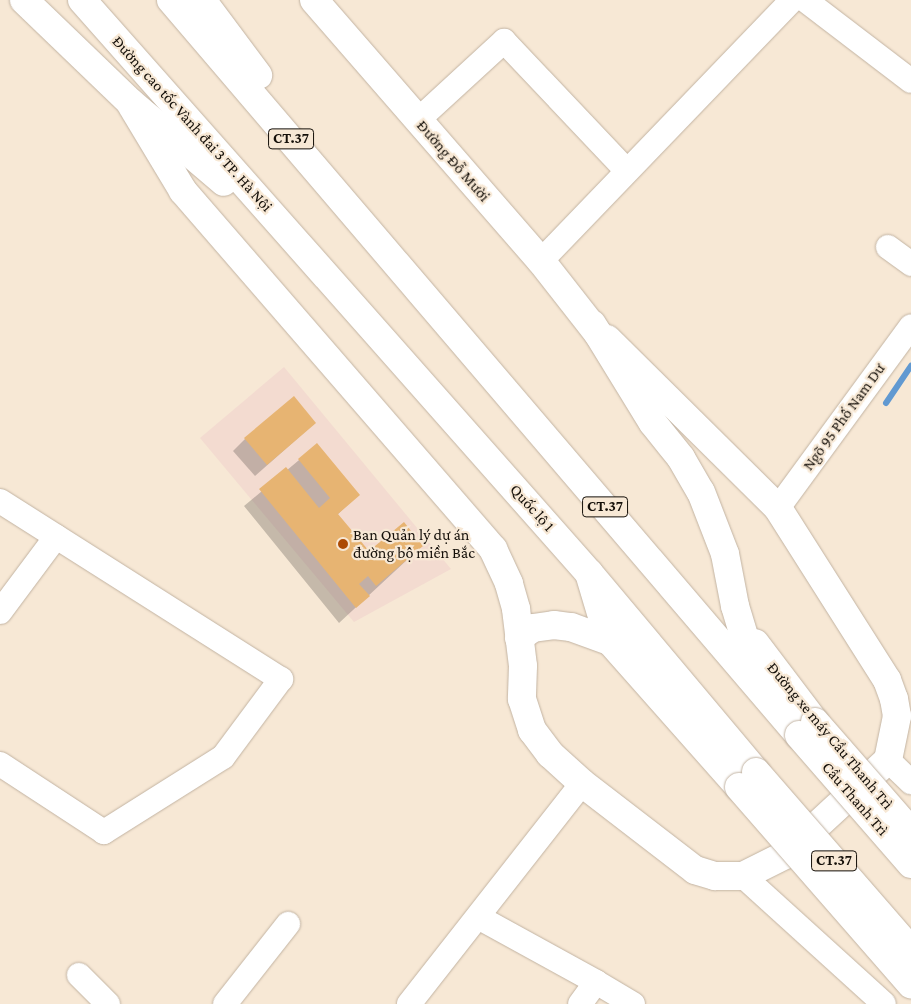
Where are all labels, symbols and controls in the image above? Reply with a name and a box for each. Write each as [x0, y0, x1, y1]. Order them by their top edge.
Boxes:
street label: Đường cao tốc Vành đai 3 TP. Hà Nội [108, 32, 276, 216]
street label: Đường Đỗ Mười [412, 116, 494, 206]
road number: CT.37 [267, 126, 315, 152]
street label: Ngõ 95 Phố Nam Dư [799, 360, 889, 474]
street label: Quốc lộ 1 [506, 480, 558, 536]
road number: CT.37 [581, 494, 629, 520]
place label: Ban Quản lý dự án đường bộ miền Bắc [353, 525, 475, 563]
marker: Ban Quản lý dự án đường bộ miền Bắc [337, 538, 349, 550]
street label: Đường xe máy Cầu Thanh Trì [763, 659, 897, 813]
street label: Cầu Thanh Trì [818, 758, 892, 840]
road number: CT.37 [810, 848, 858, 874]

